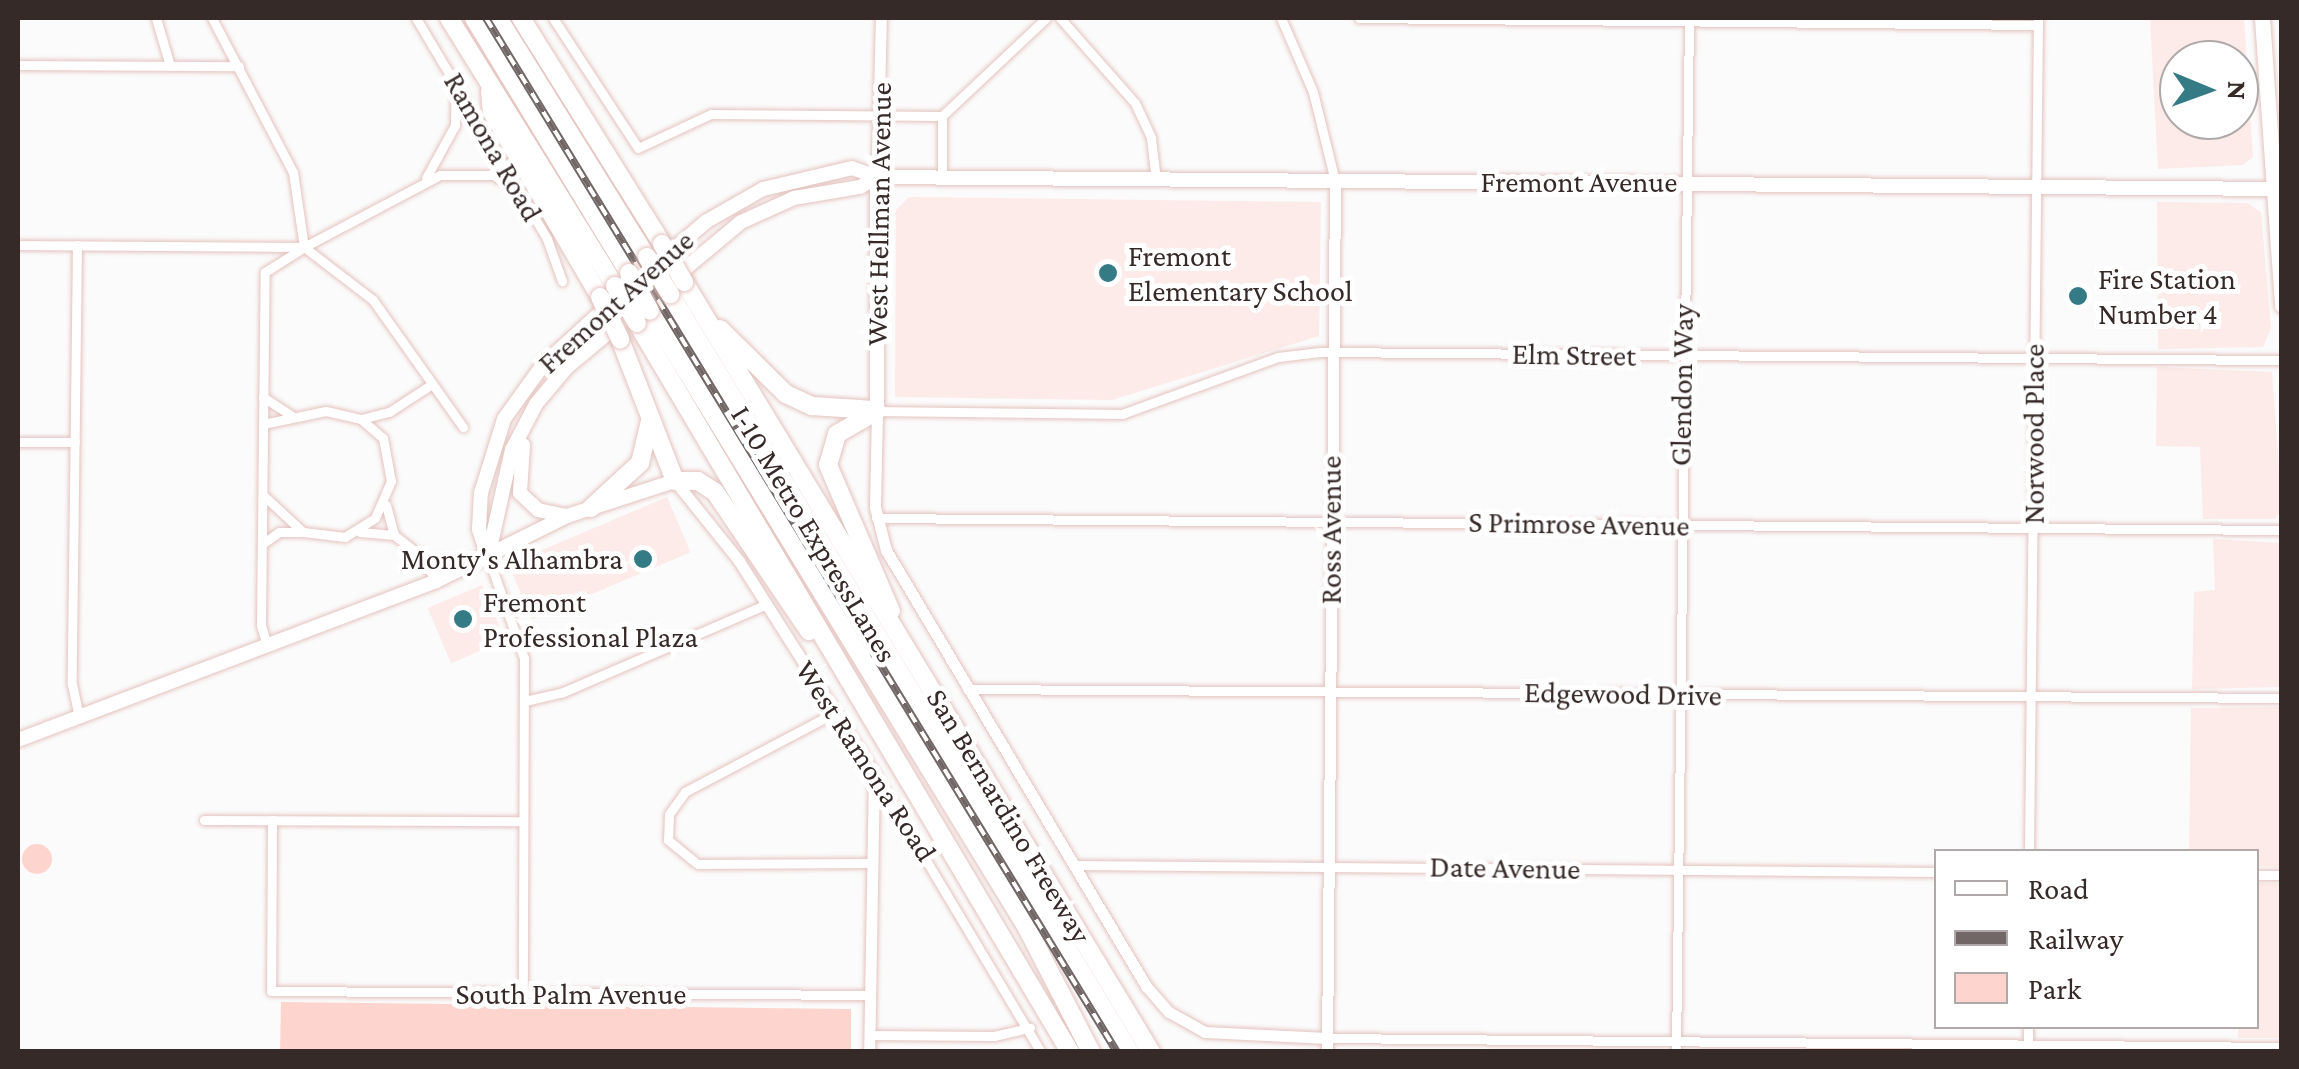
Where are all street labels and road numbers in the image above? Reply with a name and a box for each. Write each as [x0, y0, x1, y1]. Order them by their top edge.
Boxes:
street label: Ramona Road [436, 66, 550, 228]
street label: West Hellman Avenue [859, 82, 899, 346]
street label: Fremont Avenue [1481, 164, 1677, 200]
street label: Fremont Avenue [531, 223, 701, 381]
street label: Glendon Way [1663, 304, 1701, 466]
street label: Elm Street [1512, 336, 1636, 374]
street label: Norwood Place [2016, 344, 2052, 524]
street label: I-10 Metro ExpressLanes [723, 399, 905, 669]
street label: Ross Avenue [1313, 456, 1349, 604]
street label: S Primrose Avenue [1468, 504, 1690, 544]
street label: West Ramona Road [788, 654, 944, 868]
street label: Edgewood Drive [1524, 674, 1722, 714]
street label: San Bernardino Freeway [919, 682, 1099, 950]
street label: Date Avenue [1429, 849, 1581, 887]
street label: South Palm Avenue [456, 976, 686, 1012]

